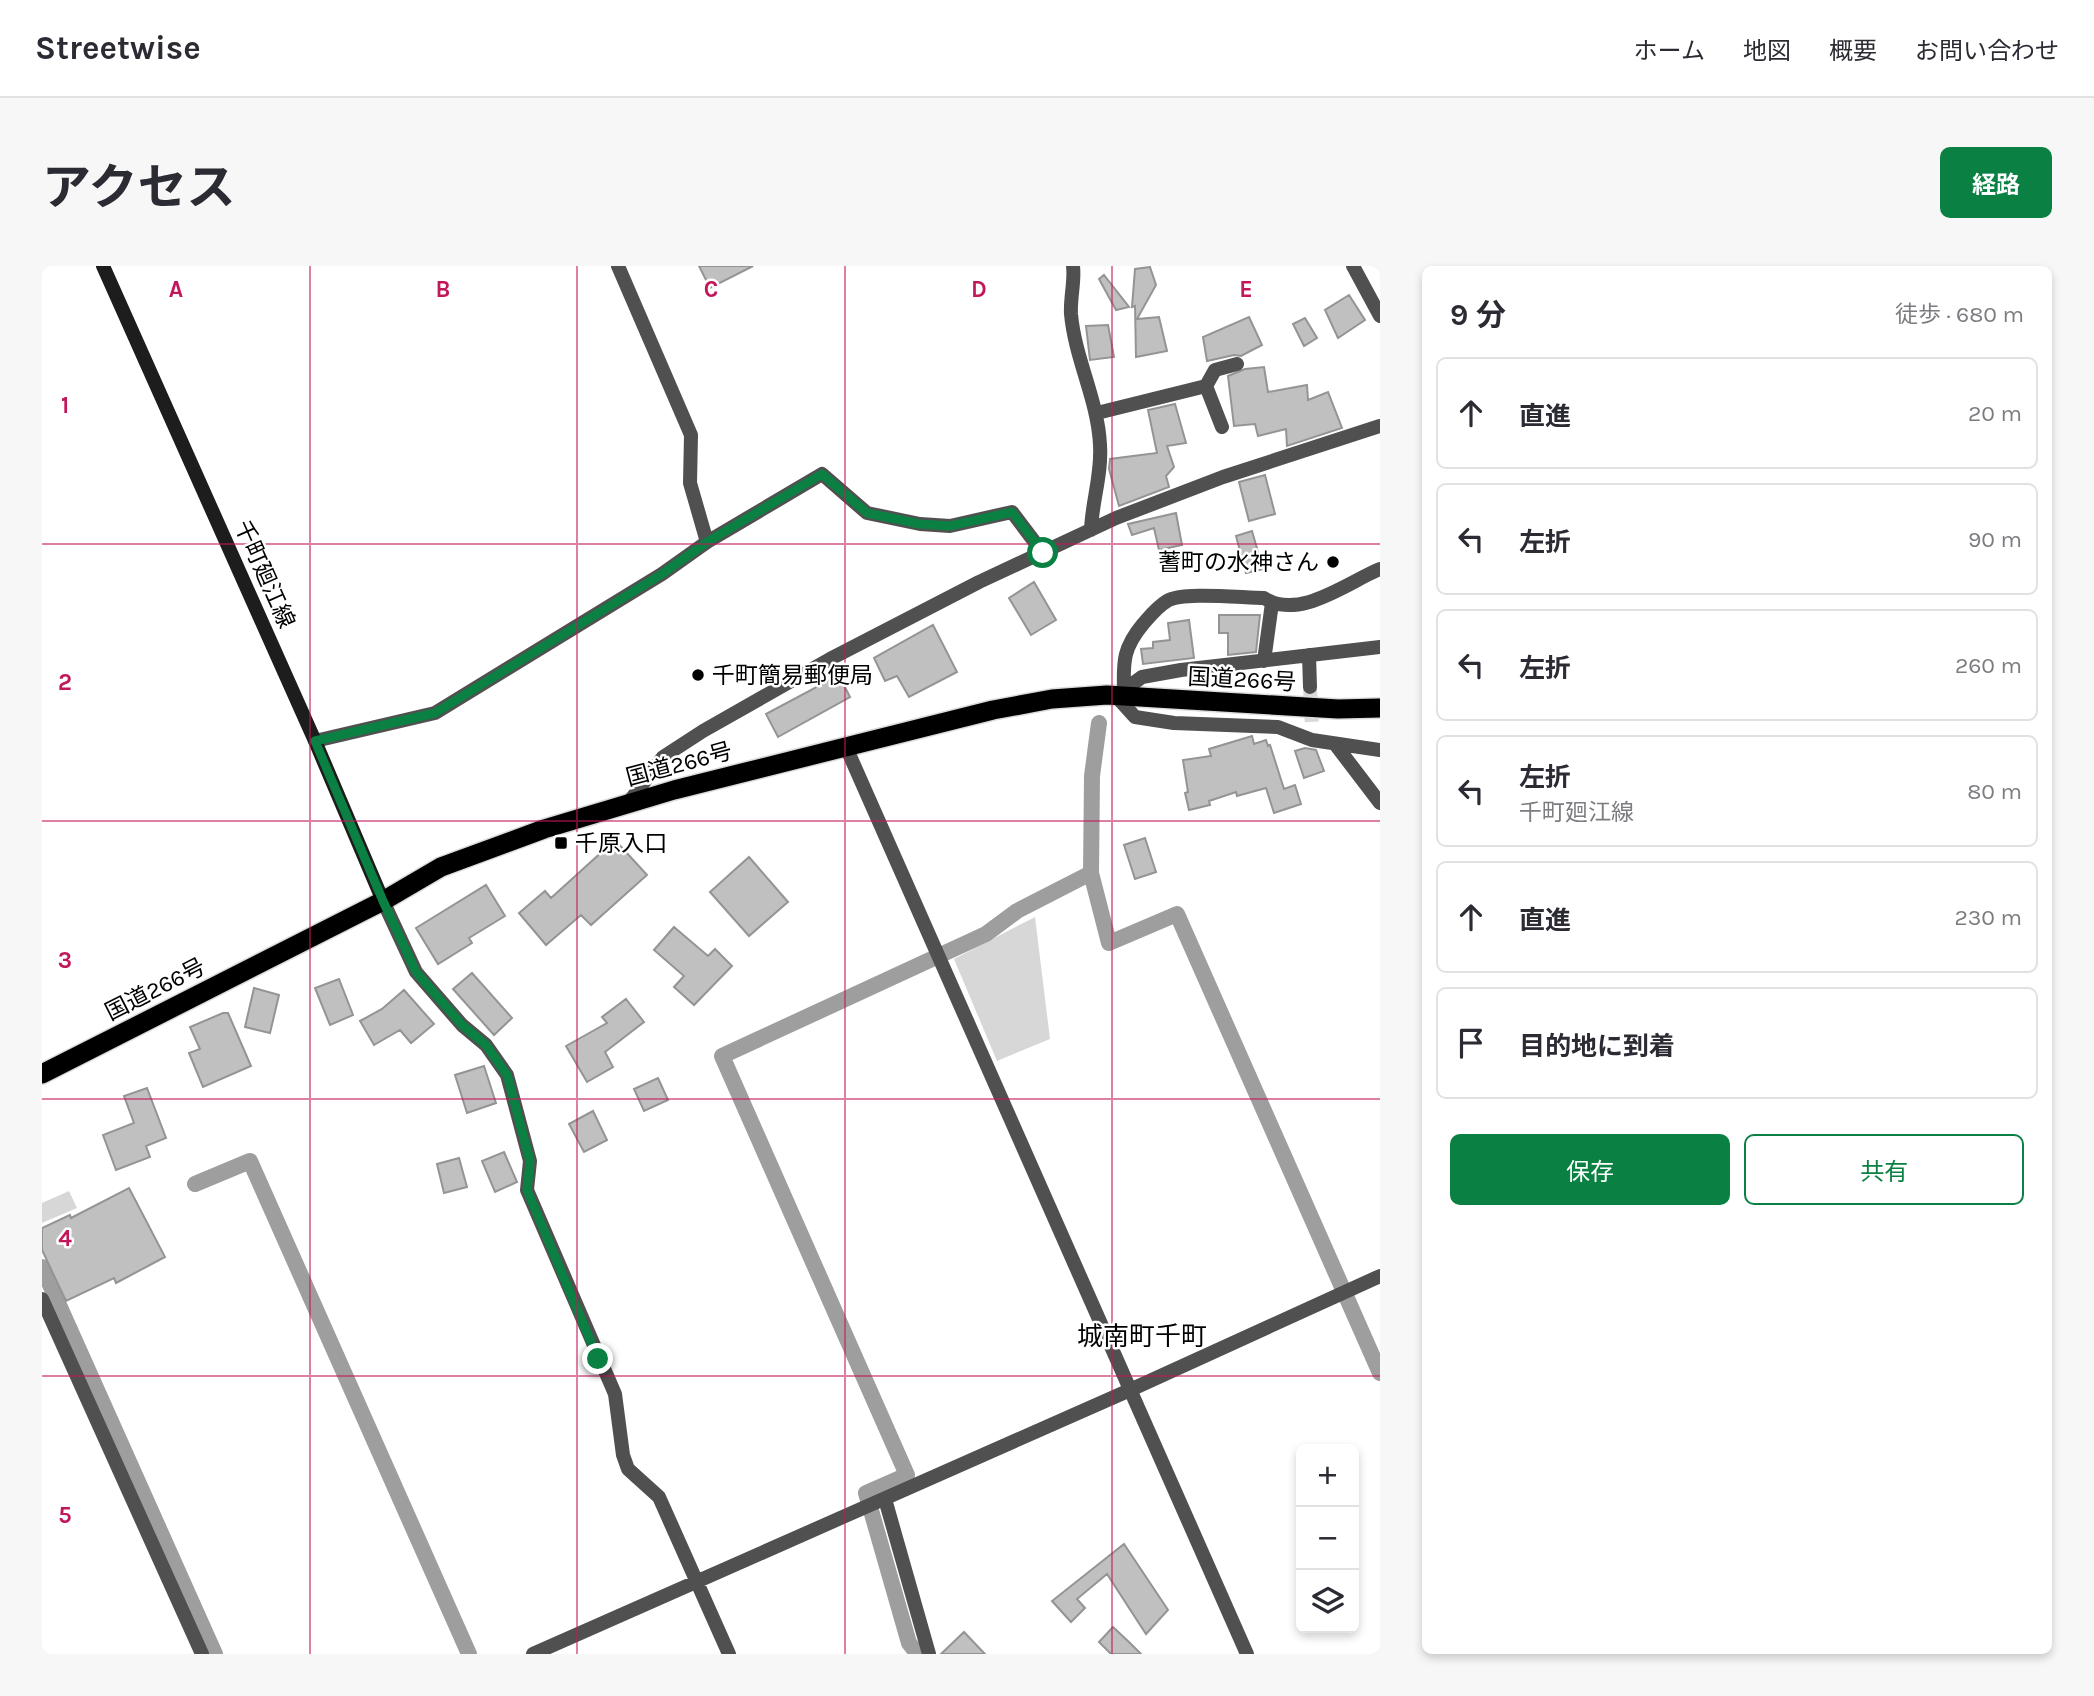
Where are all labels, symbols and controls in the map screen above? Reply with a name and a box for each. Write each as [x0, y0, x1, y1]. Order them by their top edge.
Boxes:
text: Streetwise [35, 29, 201, 67]
text: ホーム [1634, 37, 1705, 65]
text: 地図 [1743, 37, 1791, 65]
text: 概要 [1829, 37, 1877, 65]
text: お問い合わせ [1915, 37, 2059, 65]
button: 経路 [1940, 147, 2052, 218]
text: アクセス [42, 159, 236, 216]
text: A [169, 276, 183, 303]
text: B [436, 276, 450, 303]
text: C [704, 276, 718, 303]
text: D [971, 276, 987, 303]
text: E [1239, 276, 1253, 303]
text: 9 分 [1450, 297, 1506, 333]
text: 徒歩 · 680 m [1895, 301, 2024, 328]
text: 1 [61, 392, 69, 419]
icon: ahead [1452, 394, 1490, 432]
text: 20 m [1968, 400, 2022, 427]
text: 直進 [1519, 401, 1571, 432]
street label: 千町廻江線 [229, 516, 300, 632]
icon: left [1452, 520, 1490, 558]
text: 90 m [1968, 526, 2022, 553]
text: 左折 [1519, 527, 1571, 558]
route start [1027, 537, 1058, 568]
place label: 蓍町の水神さん [1158, 549, 1319, 576]
marker: 蓍町の水神さん [1325, 554, 1341, 570]
icon: left [1452, 646, 1490, 684]
text: 260 m [1955, 652, 2022, 679]
text: 左折 [1519, 653, 1571, 684]
place label: 千町簡易郵便局 [712, 662, 873, 689]
street label: 国道266号 [1187, 663, 1297, 696]
marker: 千町簡易郵便局 [690, 667, 706, 683]
text: 2 [58, 669, 72, 696]
street label: 国道266号 [623, 737, 735, 792]
text: 左折 [1519, 762, 1571, 793]
icon: left [1452, 772, 1490, 810]
text: 80 m [1967, 778, 2022, 805]
text: 千町廻江線 [1519, 799, 1634, 826]
place label: 千原入口 [575, 830, 667, 857]
marker: 千原入口 [553, 835, 569, 851]
icon: ahead [1452, 898, 1490, 936]
text: 230 m [1954, 904, 2022, 931]
text: 直進 [1519, 905, 1571, 936]
text: 3 [58, 947, 72, 974]
street label: 国道266号 [101, 953, 210, 1026]
icon: arrive [1452, 1024, 1490, 1062]
text: 目的地に到着 [1519, 1031, 1675, 1062]
button: 保存 [1450, 1134, 1730, 1205]
button: 共有 [1744, 1134, 2024, 1205]
text: 4 [58, 1225, 72, 1252]
district label: 城南町千町 [1077, 1321, 1207, 1352]
route end [582, 1343, 613, 1374]
map controls [1296, 1444, 1359, 1633]
button: + [1296, 1444, 1359, 1507]
text: 5 [58, 1502, 72, 1529]
button: − [1296, 1507, 1359, 1570]
button: layers [1296, 1570, 1359, 1633]

